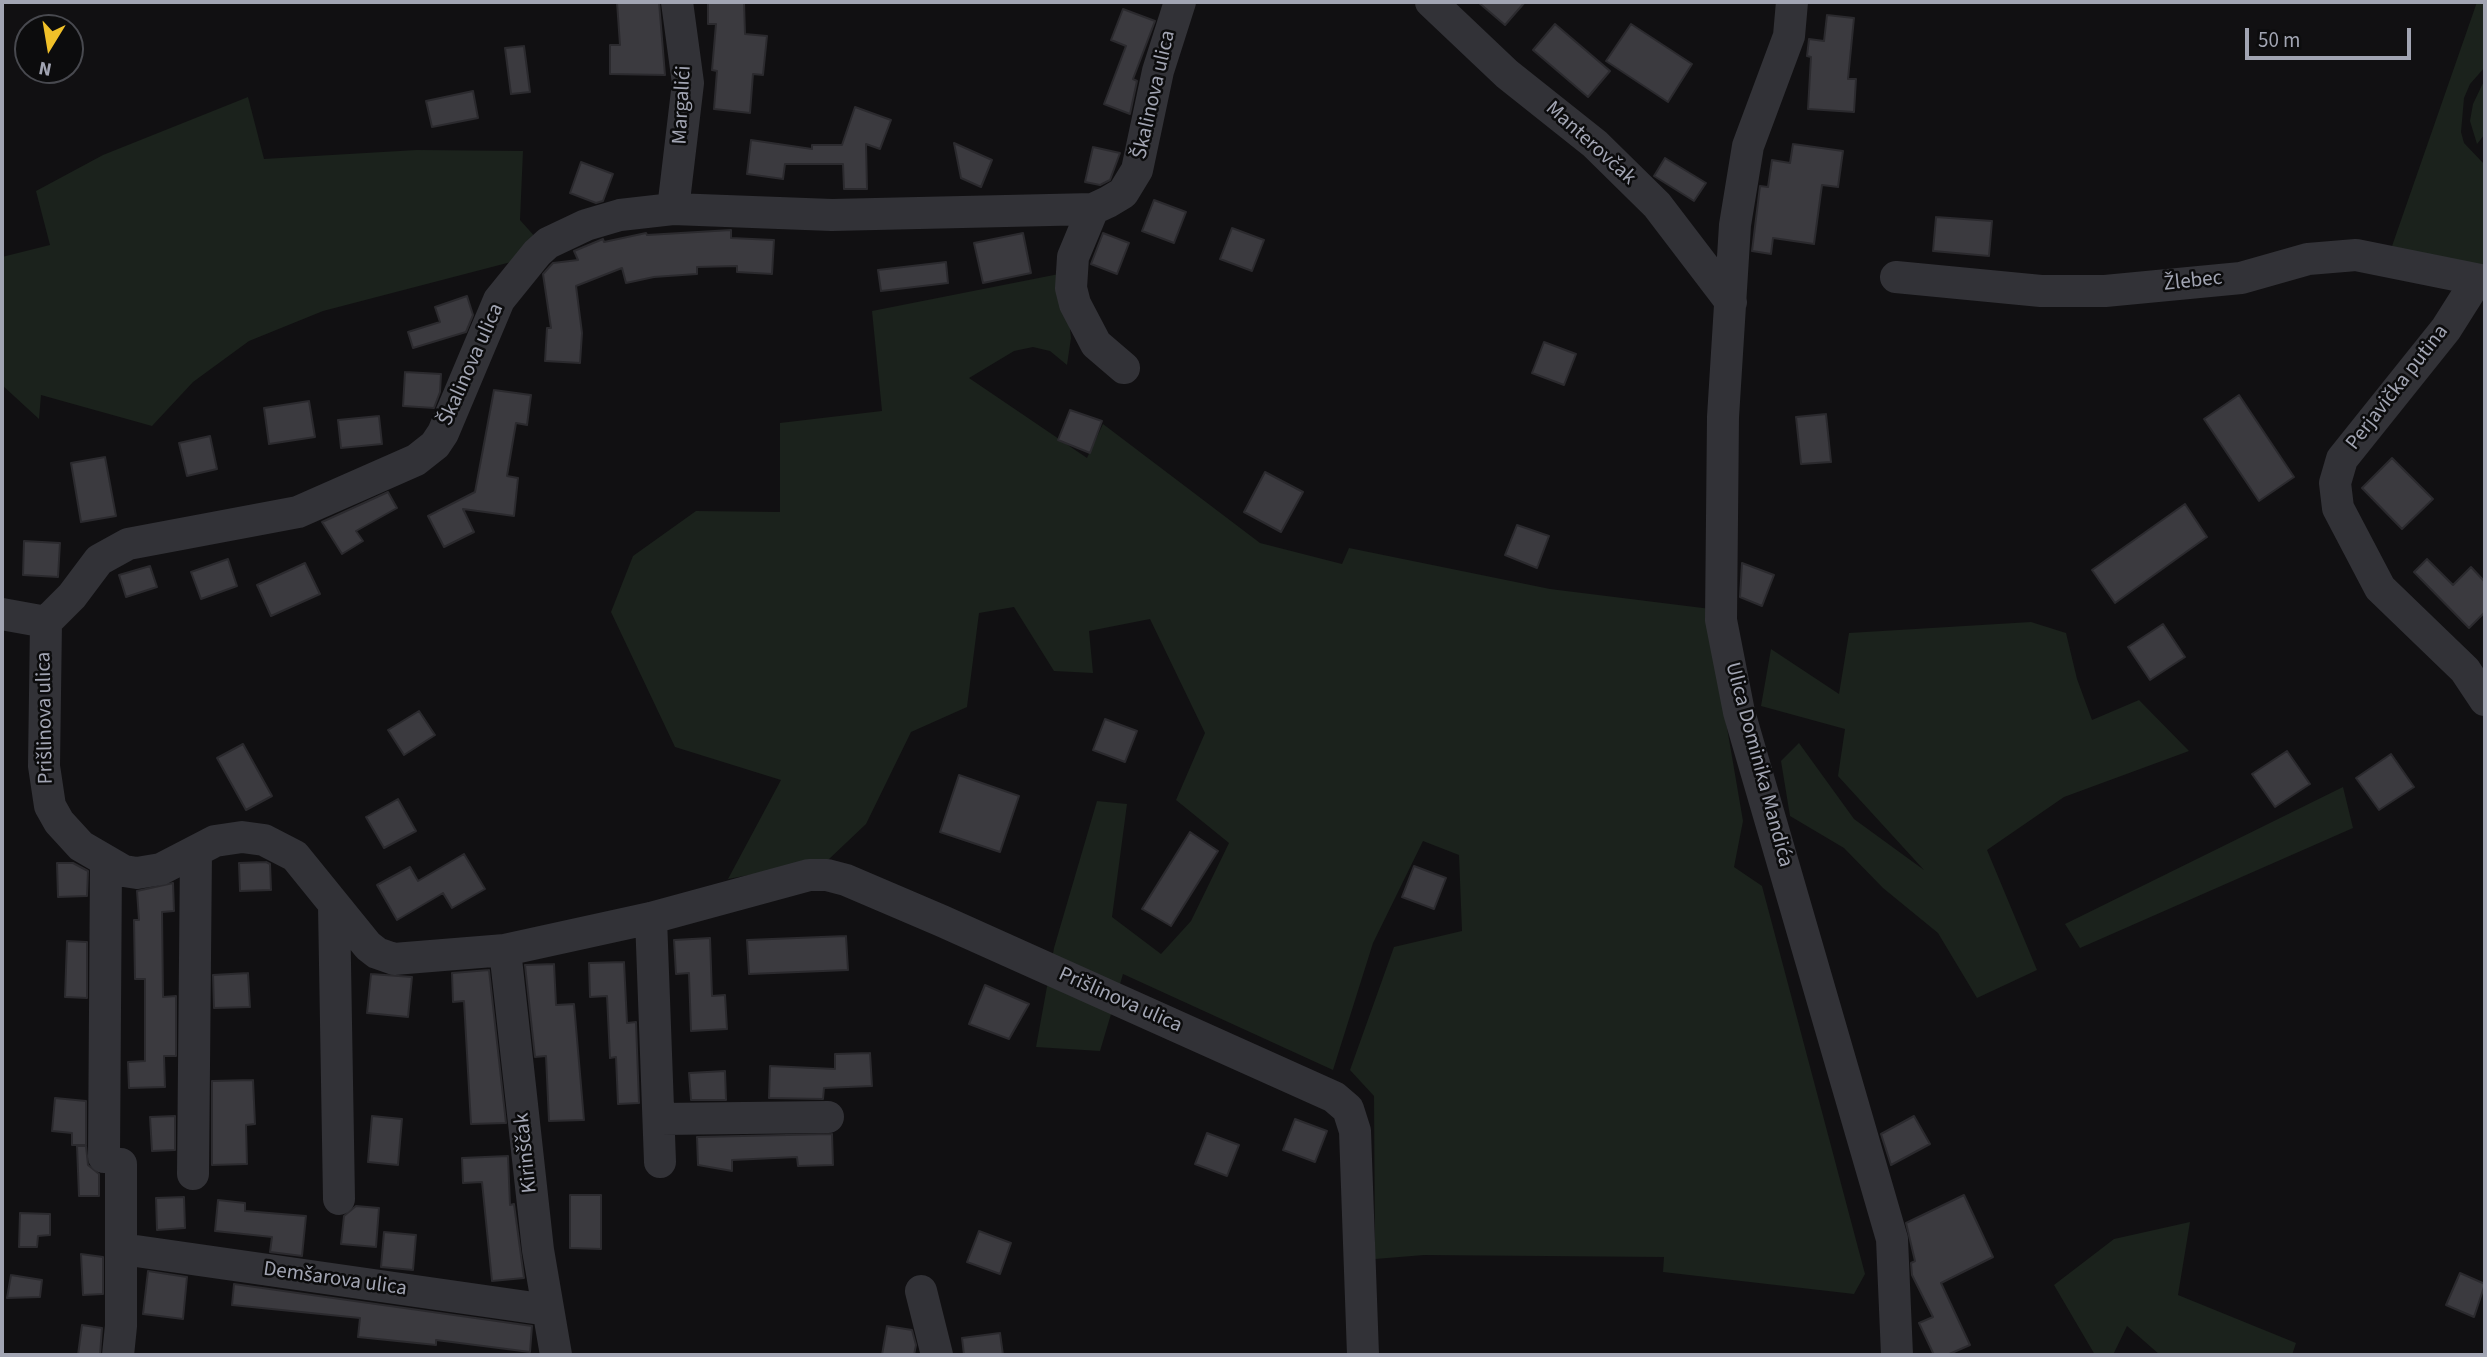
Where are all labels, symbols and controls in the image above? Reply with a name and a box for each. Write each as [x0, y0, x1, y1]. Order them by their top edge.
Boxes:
north arrow [14, 14, 84, 84]
scale bar [2249, 14, 2415, 58]
text: 50 m [2258, 25, 2300, 55]
street label: Škalinova ulica [1128, 28, 1182, 162]
text: N [37, 54, 54, 83]
street label: Margalići [668, 65, 698, 145]
street label: Manterovčak [1540, 97, 1640, 191]
street label: Žlebec [2162, 266, 2224, 298]
street label: Škalinova ulica [434, 300, 510, 430]
street label: Perjavička putina [2341, 320, 2455, 456]
street label: Prišlinova ulica [32, 652, 60, 784]
street label: Ulica Dominika Mandića [1719, 660, 1797, 870]
street label: Prišlinova ulica [1054, 963, 1186, 1039]
street label: Kirinščak [510, 1112, 544, 1194]
street label: Demšarova ulica [262, 1257, 408, 1303]

